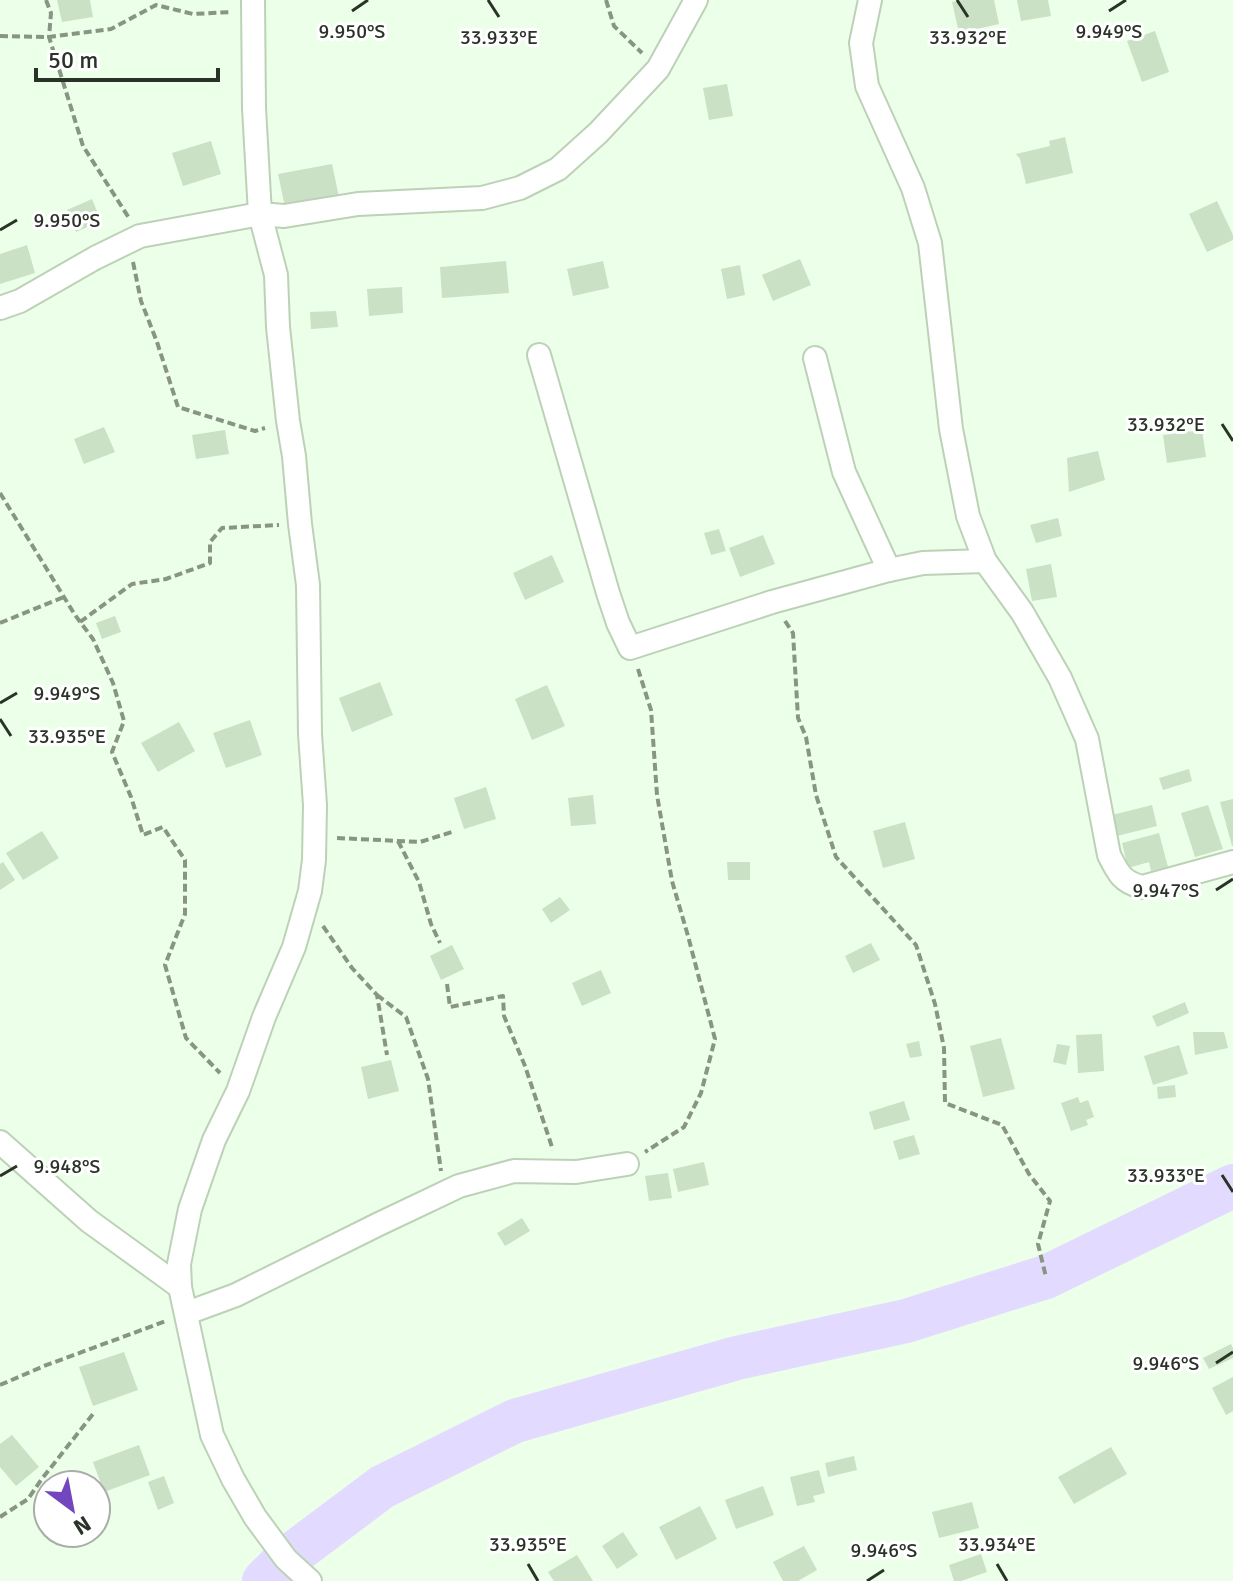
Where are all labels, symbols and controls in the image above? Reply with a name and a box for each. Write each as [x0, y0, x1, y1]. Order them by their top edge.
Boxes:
text: 9.950°S [319, 19, 385, 44]
text: 9.949°S [1076, 19, 1142, 44]
text: 33.933°E [460, 25, 538, 50]
text: 33.932°E [929, 25, 1007, 50]
scale bar [36, 32, 218, 82]
text: 50 m [48, 45, 98, 75]
text: 9.950°S [34, 208, 100, 233]
text: 33.932°E [1127, 412, 1205, 437]
text: 9.949°S [34, 681, 100, 706]
text: 33.935°E [28, 724, 106, 749]
text: 9.947°S [1133, 878, 1199, 903]
text: 9.948°S [34, 1154, 100, 1179]
text: 33.933°E [1127, 1163, 1205, 1188]
text: 9.946°S [1133, 1351, 1199, 1376]
north arrow [32, 1469, 112, 1549]
text: N [69, 1510, 96, 1541]
text: 33.935°E [489, 1532, 567, 1557]
text: 33.934°E [958, 1532, 1036, 1557]
text: 9.946°S [851, 1538, 917, 1563]

